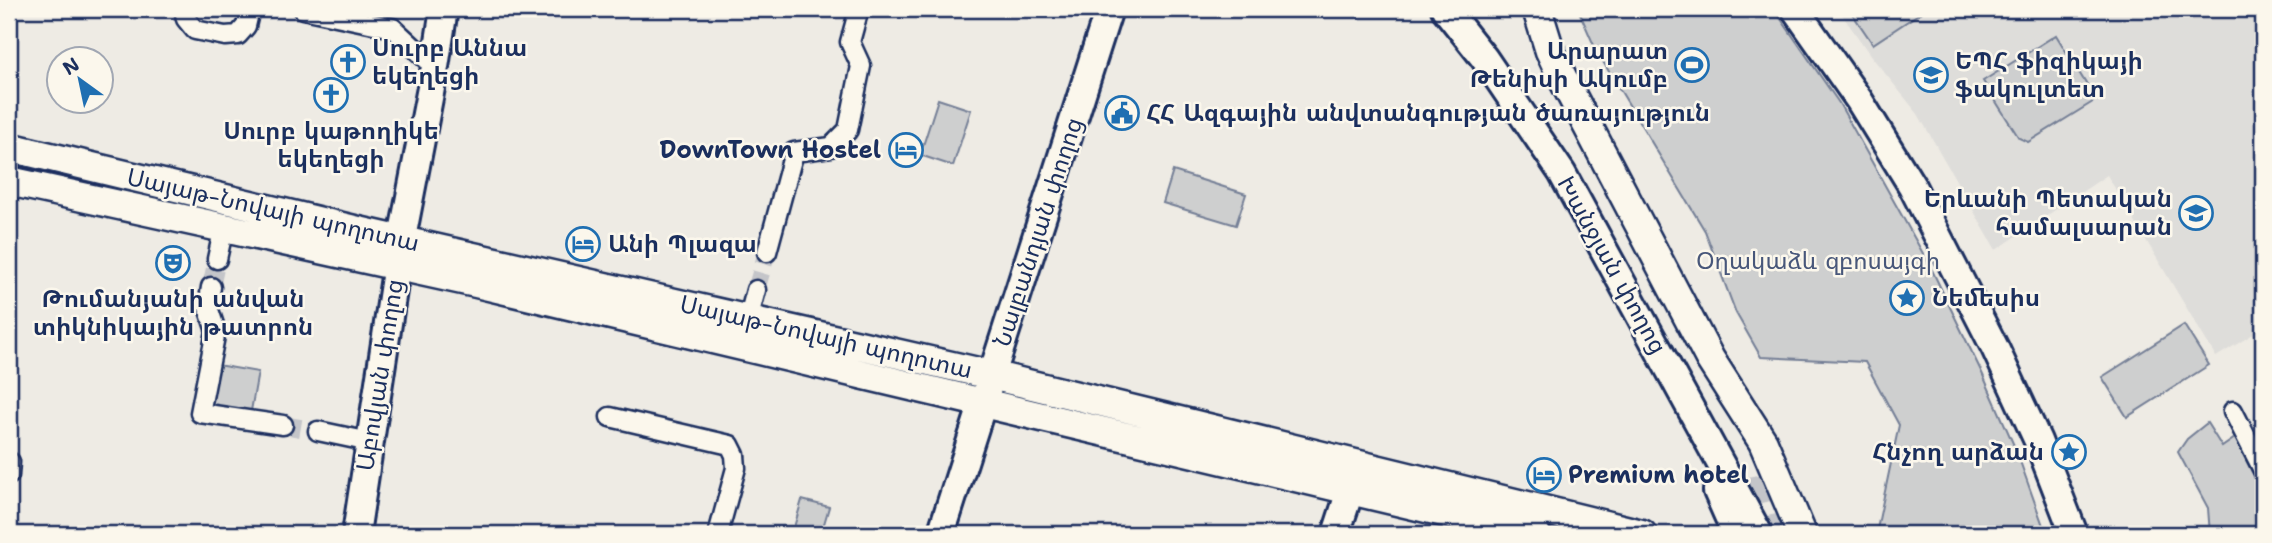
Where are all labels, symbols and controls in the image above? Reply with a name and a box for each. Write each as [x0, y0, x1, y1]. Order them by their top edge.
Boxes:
place label: Սուրբ Աննա եկեղեցի [372, 32, 527, 92]
place label: Արարատ Թենիսի Ակումբ [1470, 35, 1668, 95]
church icon: Սուրբ Աննա եկեղեցի [329, 43, 367, 81]
place label: ԵՊՀ ֆիզիկայի ֆակուլտետ [1955, 45, 2143, 105]
north arrow [46, 46, 116, 116]
sports icon: Արարատ Թենիսի Ակումբ [1673, 46, 1711, 84]
text: N [58, 52, 84, 81]
school or university icon: ԵՊՀ ֆիզիկայի ֆակուլտետ [1912, 56, 1950, 94]
church icon: Սուրբ կաթողիկե եկեղեցի [312, 76, 350, 114]
public building icon: ՀՀ Ազգային անվտանգության ծառայություն [1103, 94, 1141, 132]
place label: ՀՀ Ազգային անվտանգության ծառայություն [1146, 97, 1710, 129]
street label: Նալբանդյան փողոց [986, 113, 1090, 351]
place label: Սուրբ կաթողիկե եկեղեցի [223, 115, 439, 175]
hotel icon: DownTown Hostel [887, 131, 925, 169]
place label: DownTown Hostel [660, 134, 881, 166]
street label: Սայաթ-Նովայի պողոտա [124, 161, 422, 259]
street label: Խանջյան փողոց [1550, 170, 1674, 360]
place label: Երևանի Պետական համալսարան [1924, 183, 2172, 243]
school or university icon: Երևանի Պետական համալսարան [2177, 194, 2215, 232]
hotel icon: Անի Պլազա [564, 225, 602, 263]
place label: Անի Պլազա [608, 228, 757, 260]
theatre icon: Թումանյանի անվան տիկնիկային թատրոն [154, 244, 192, 282]
park label: Օղակաձև զբոսայգի [1696, 245, 1940, 277]
street label: Աբովյան փողոց [349, 277, 411, 473]
place icon: Նեմեսիս [1888, 279, 1926, 317]
place label: Նեմեսիս [1932, 282, 2040, 314]
place label: Թումանյանի անվան տիկնիկային թատրոն [33, 283, 313, 343]
street label: Սայաթ-Նովայի պողոտա [677, 288, 975, 386]
place icon: Հնչող արձան [2050, 433, 2088, 471]
place label: Հնչող արձան [1872, 436, 2044, 468]
hotel icon: Premium hotel [1525, 456, 1563, 494]
place label: Premium hotel [1568, 459, 1749, 491]

